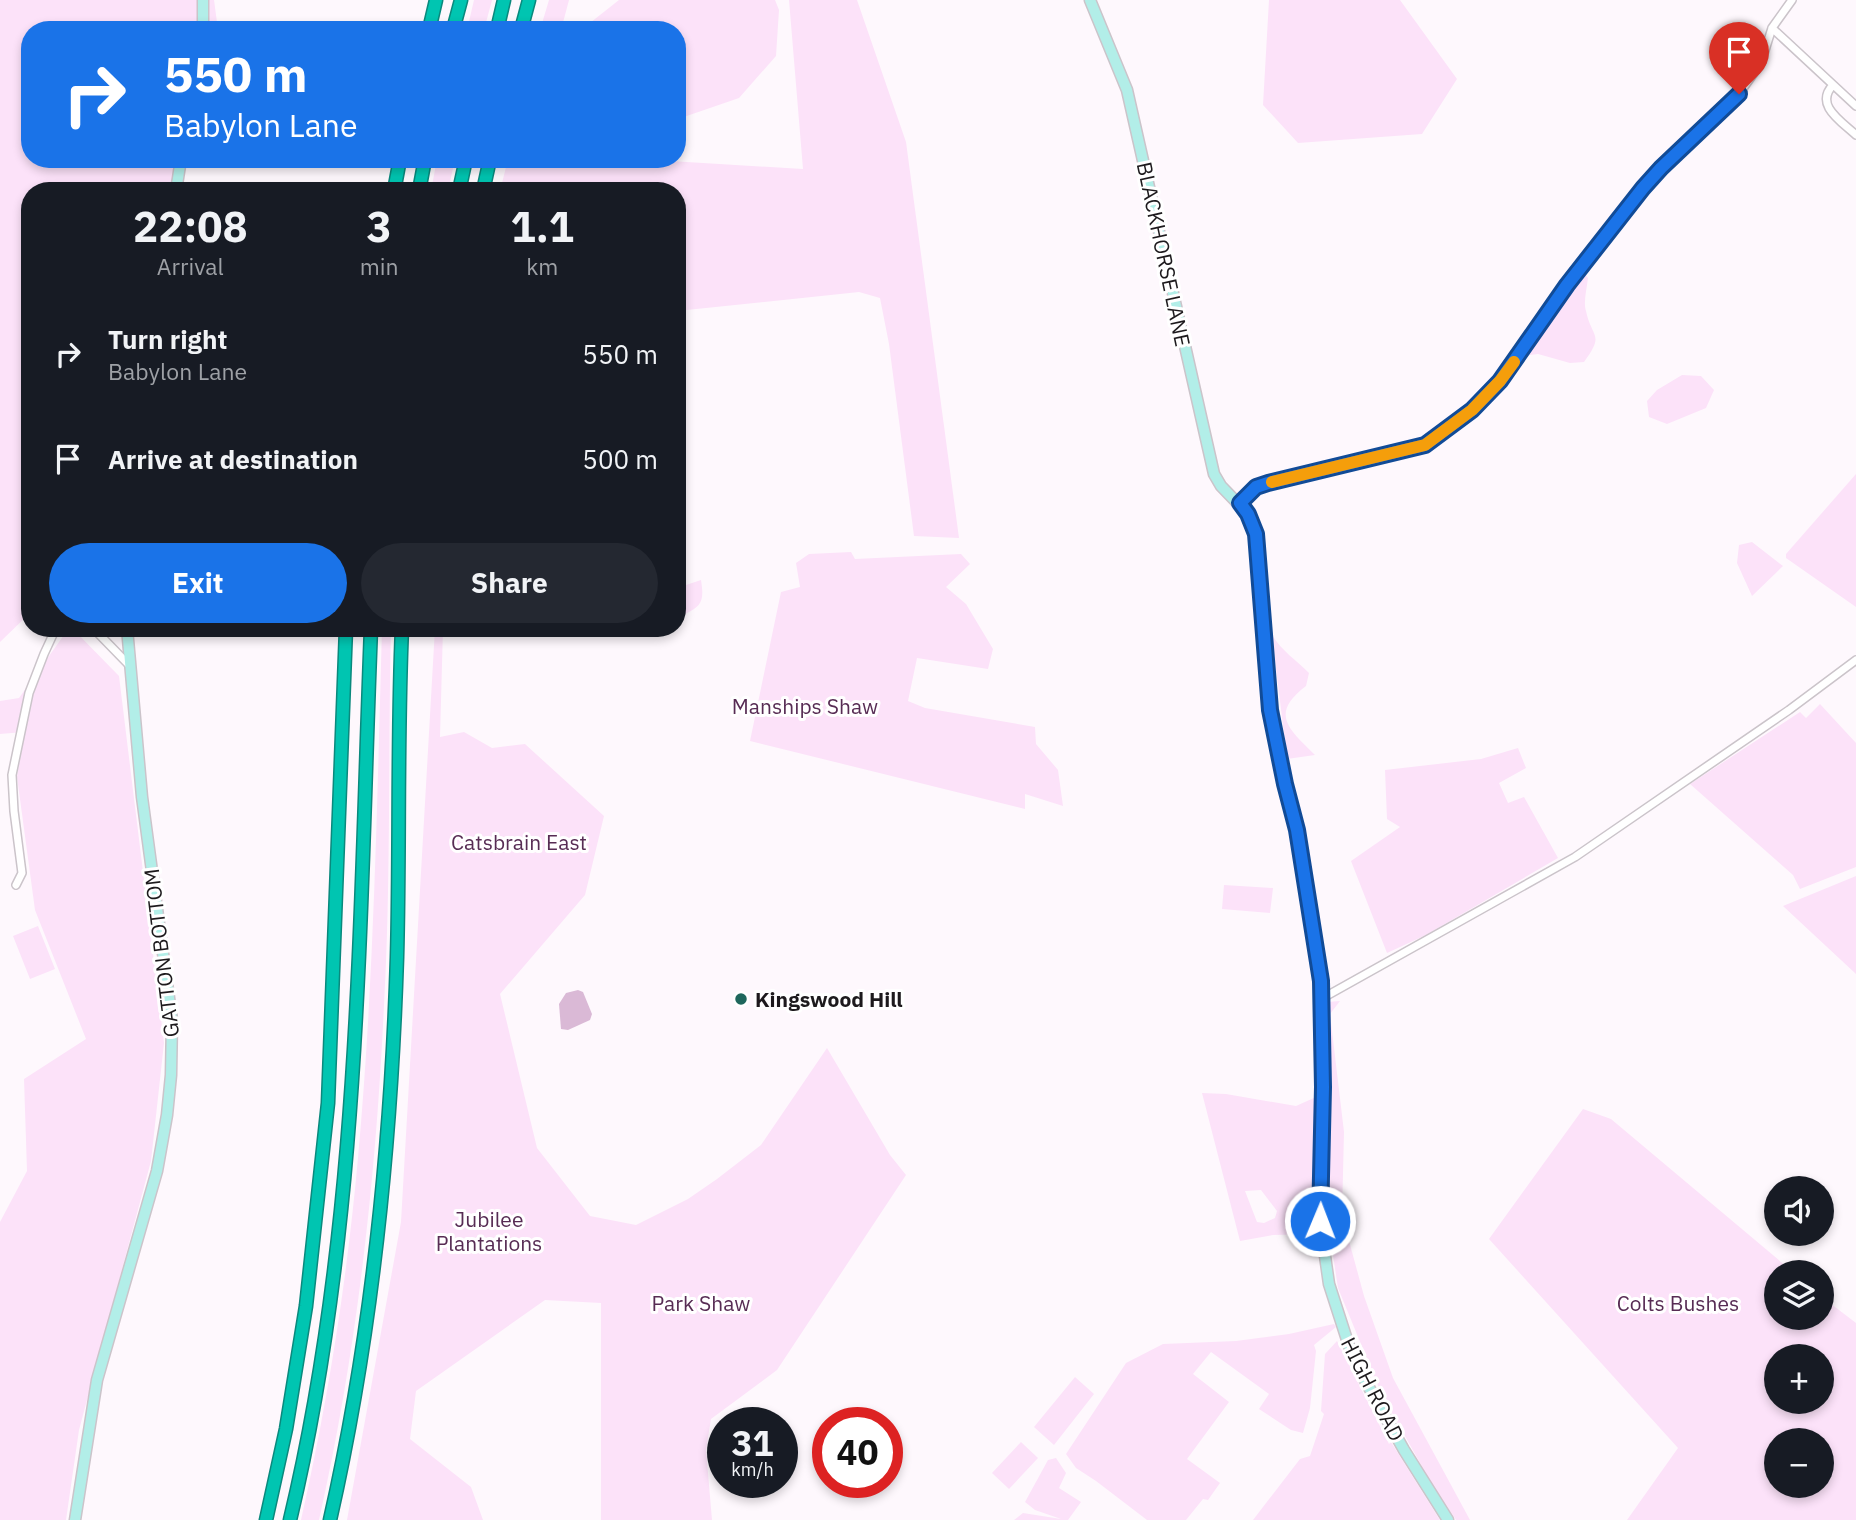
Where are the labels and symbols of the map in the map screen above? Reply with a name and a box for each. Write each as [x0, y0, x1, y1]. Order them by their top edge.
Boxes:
pin [1709, 22, 1769, 94]
street label: BLACKHORSE LANE [1131, 159, 1197, 349]
park label: Manships Shaw [732, 692, 878, 720]
park label: Catsbrain East [451, 828, 587, 856]
street label: GATTON BOTTOM [137, 867, 185, 1039]
place label: Kingswood Hill [755, 985, 903, 1013]
marker: Kingswood Hill [733, 991, 749, 1007]
position arrow [1283, 1184, 1357, 1258]
park label: Jubilee Plantations [436, 1205, 542, 1257]
park label: Park Shaw [652, 1289, 750, 1317]
park label: Colts Bushes [1617, 1289, 1739, 1317]
street label: HIGH ROAD [1335, 1332, 1411, 1446]
speed limit sign: 40 [812, 1407, 903, 1498]

